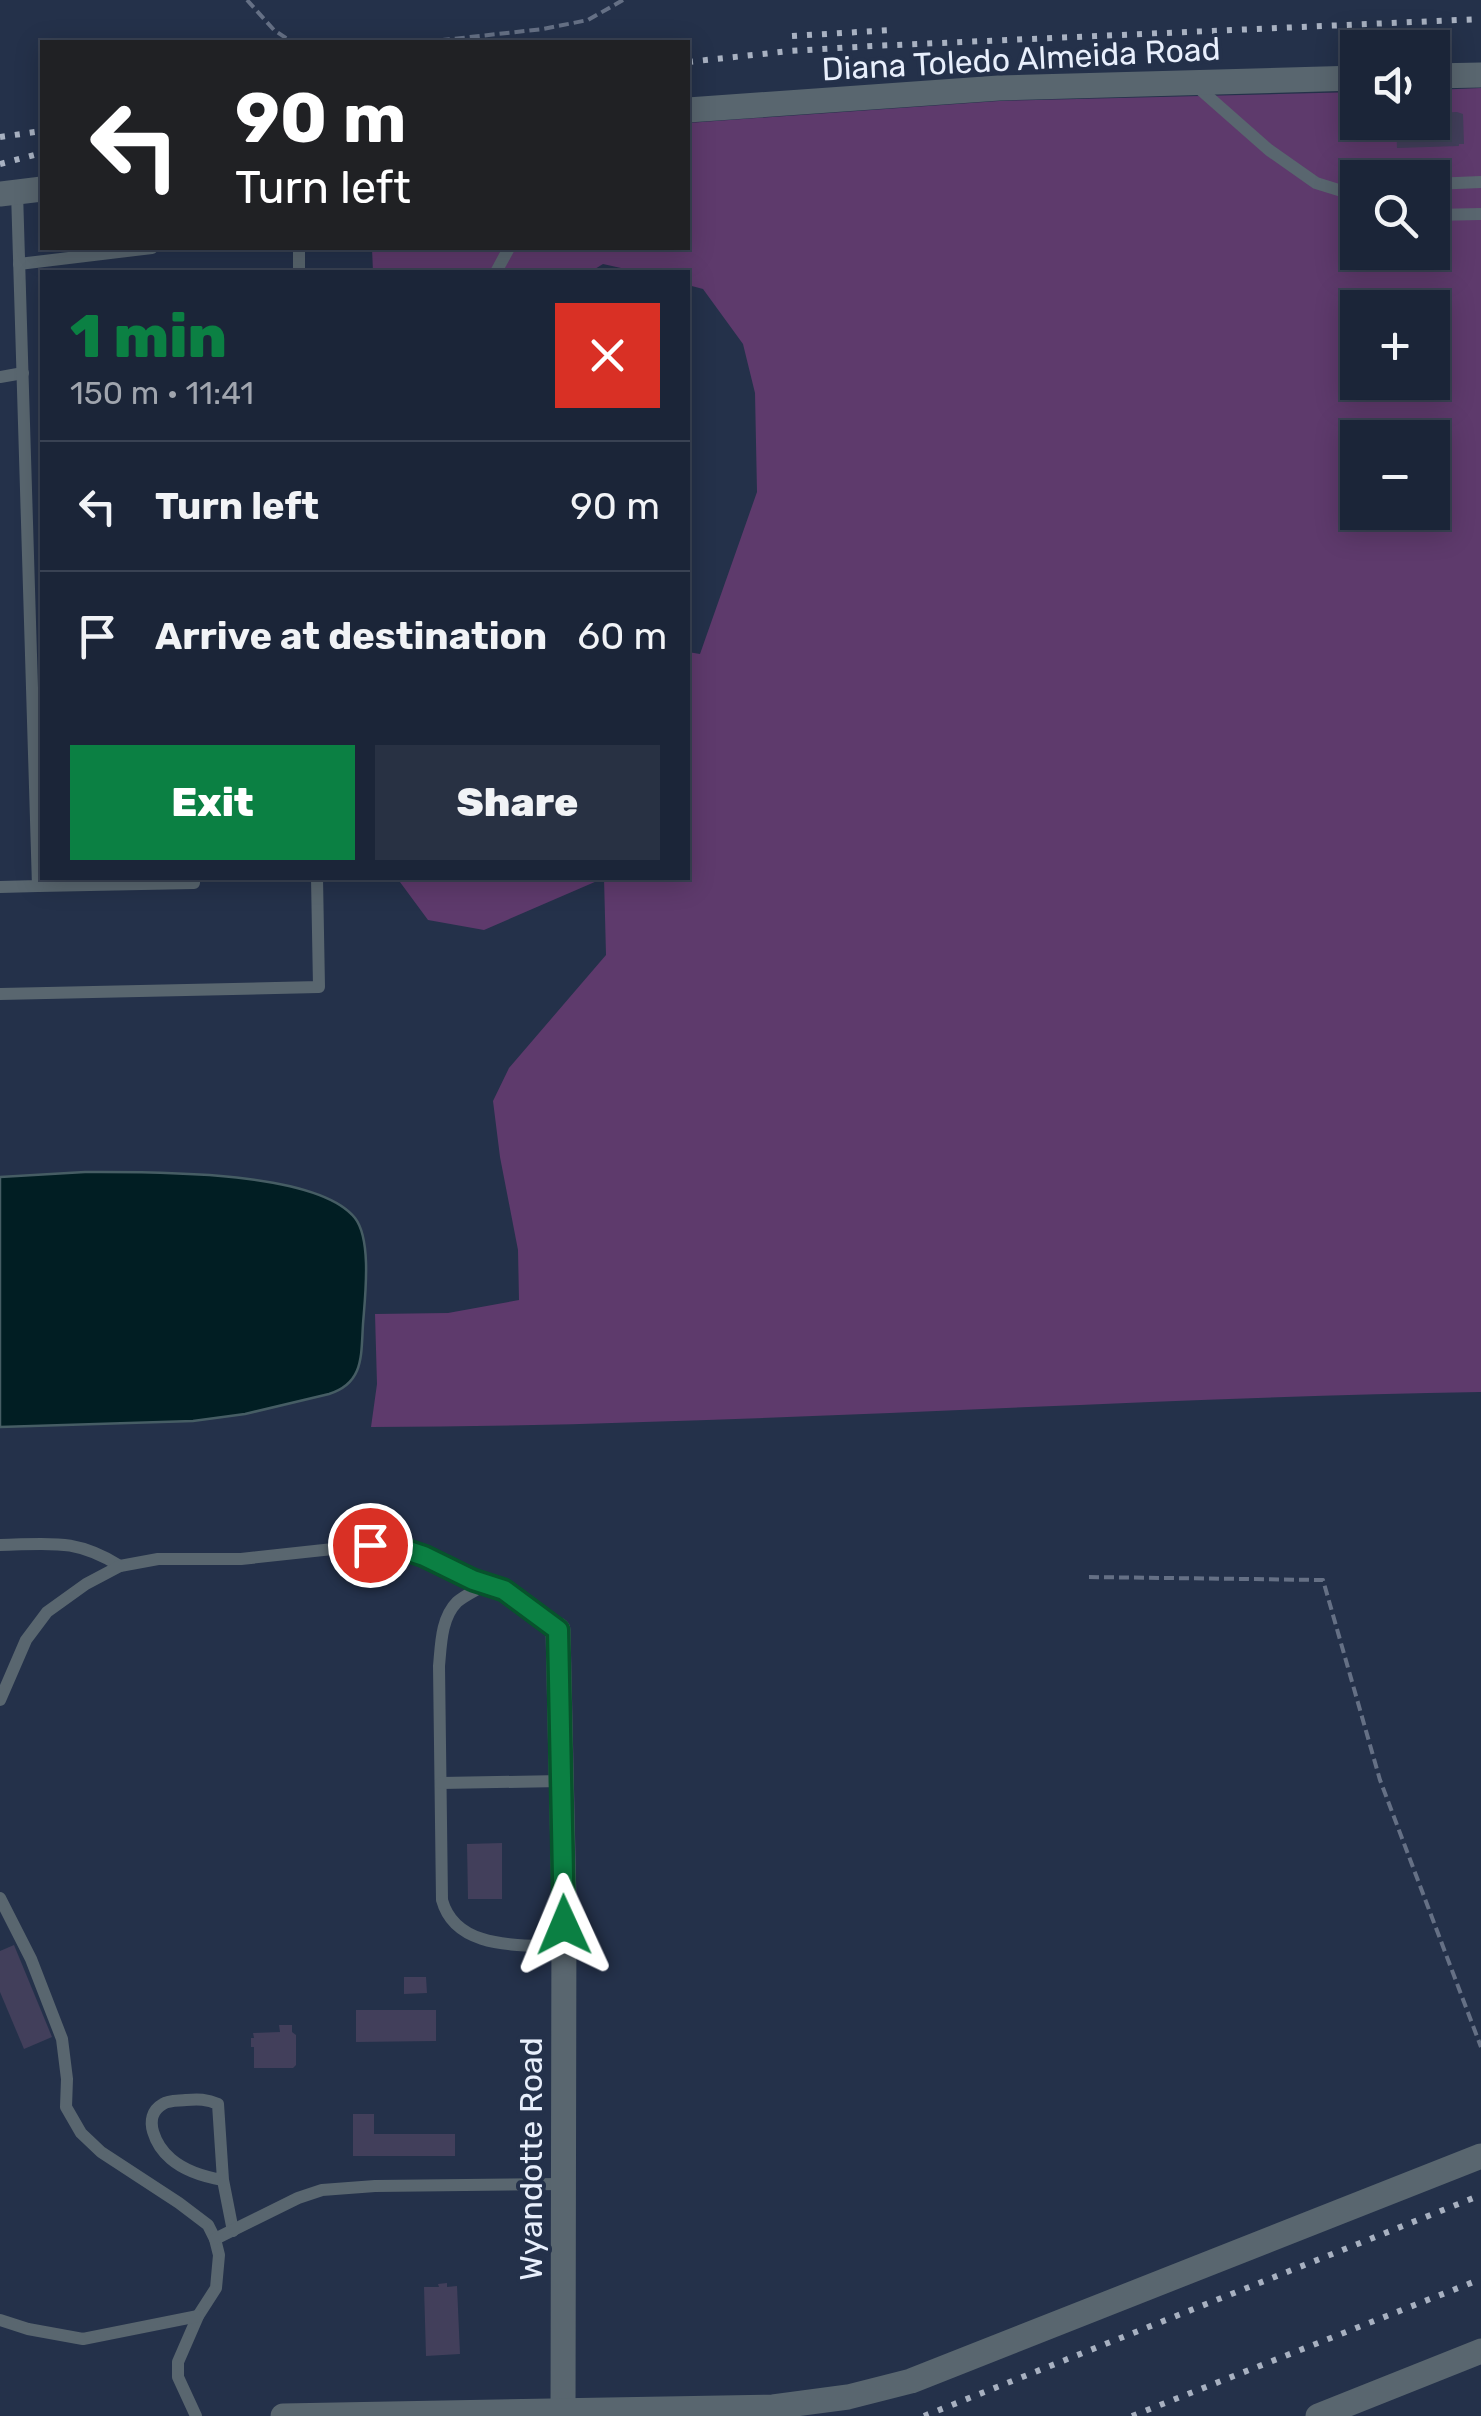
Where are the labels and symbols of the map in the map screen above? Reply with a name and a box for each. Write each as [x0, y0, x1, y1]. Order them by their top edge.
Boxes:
street label: Diana Toledo Almeida Road [821, 30, 1221, 88]
pin [328, 1503, 413, 1588]
position arrow [512, 1873, 616, 1977]
street label: Wyandotte Road [512, 2037, 550, 2281]

